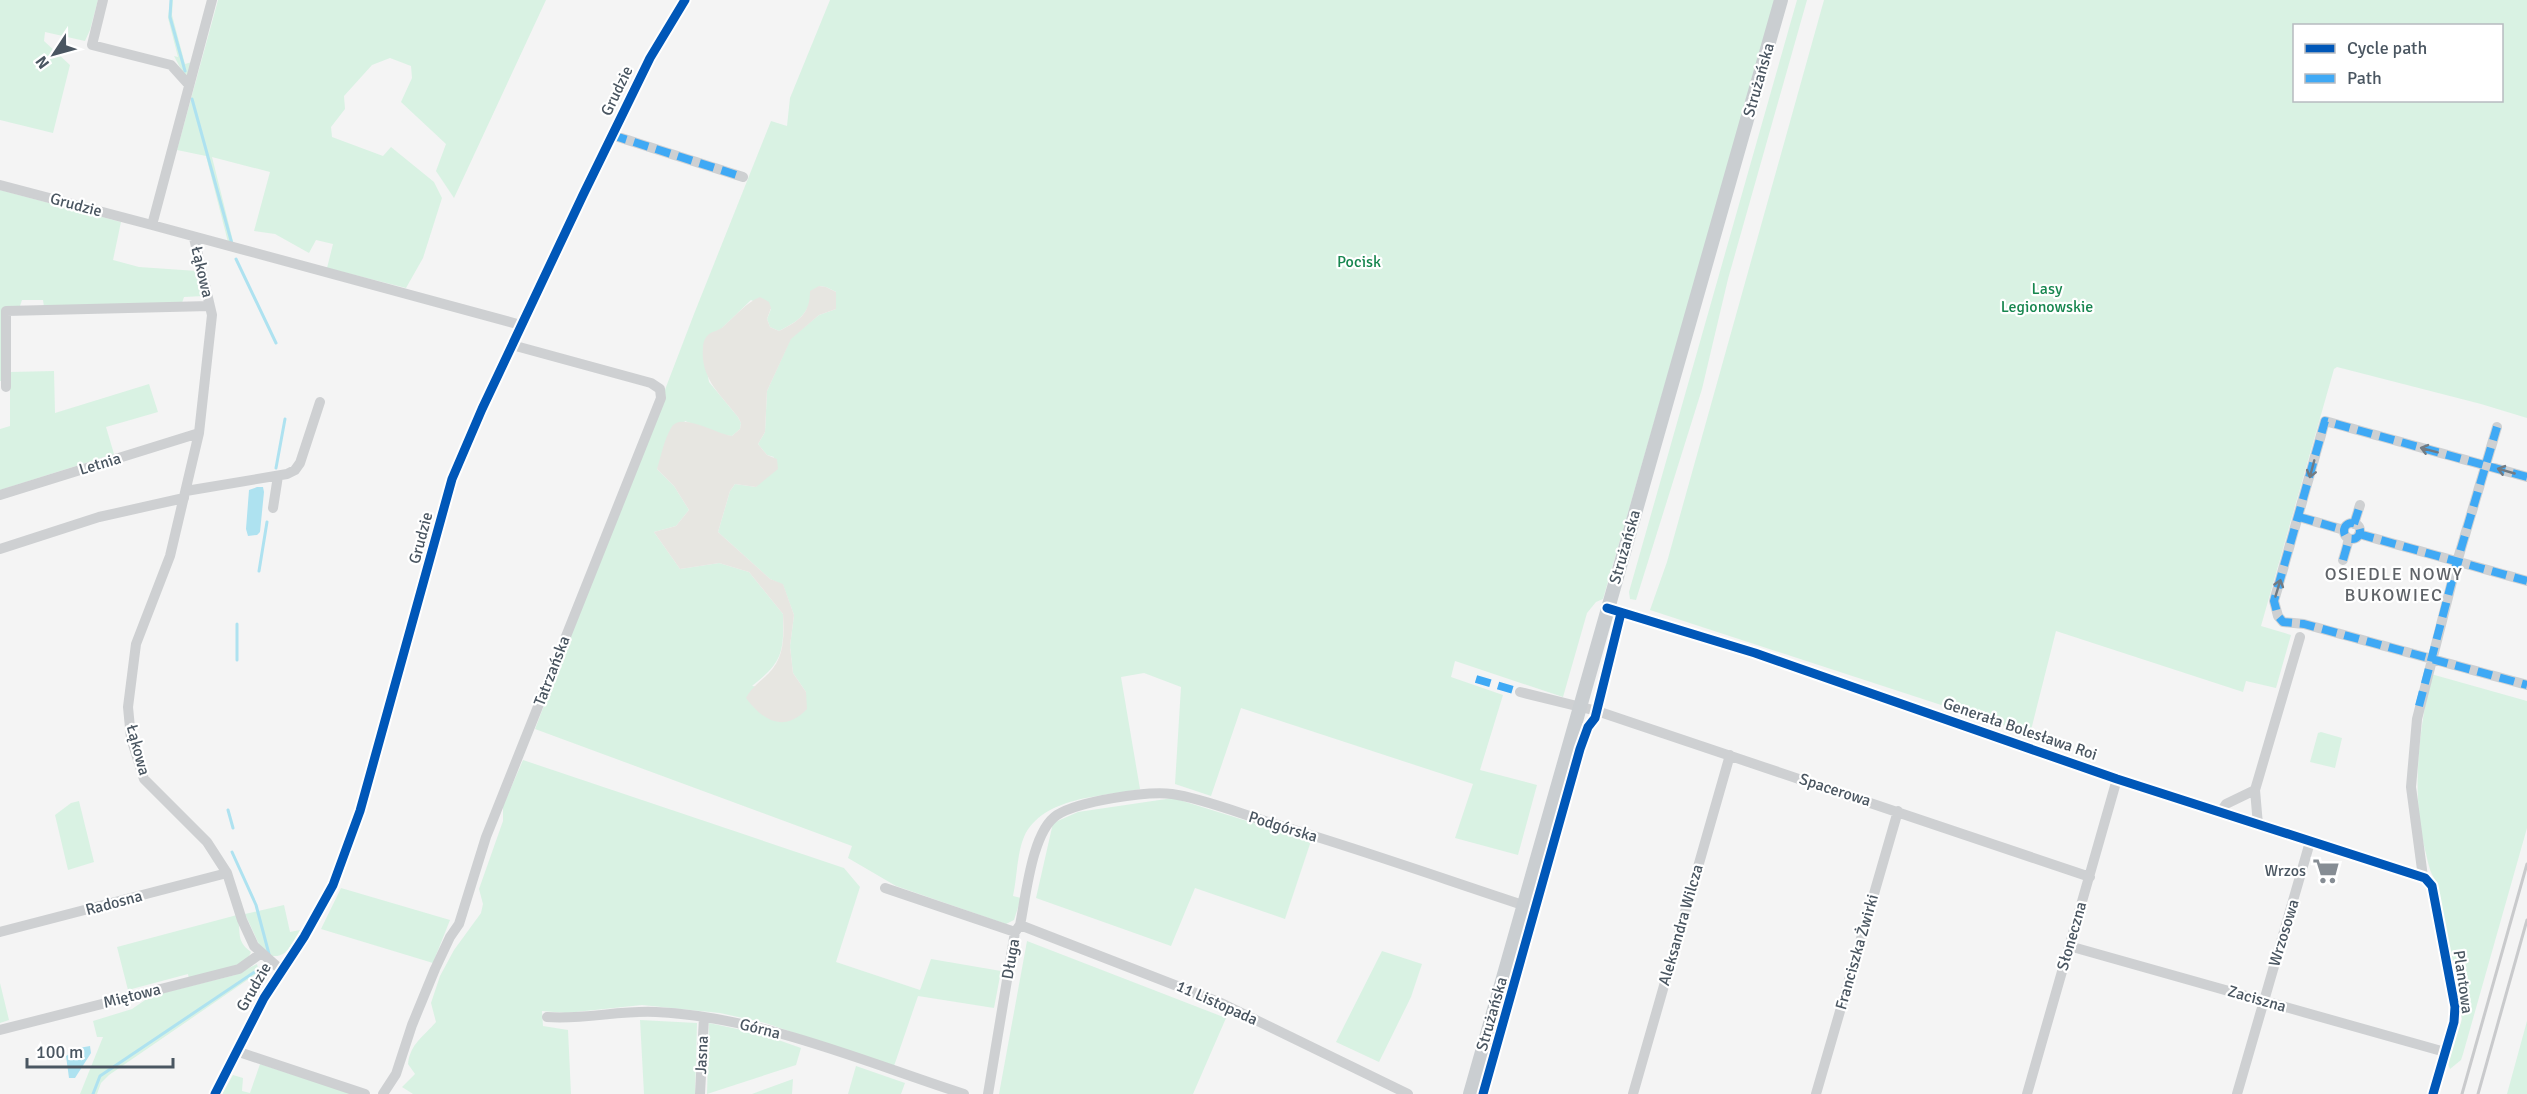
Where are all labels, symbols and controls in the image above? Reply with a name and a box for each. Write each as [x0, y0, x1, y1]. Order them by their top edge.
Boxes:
north arrow [24, 24, 84, 84]
legend [2293, 24, 2503, 102]
text: Cycle path [2347, 37, 2427, 59]
street label: Strużańska [1739, 41, 1779, 119]
text: N [31, 52, 54, 73]
street label: Grudzie [596, 63, 638, 119]
text: Path [2347, 67, 2382, 89]
street label: Grudzie [48, 188, 104, 222]
street label: Łąkowa [186, 244, 218, 300]
park label: Pocisk [1337, 252, 1381, 272]
park label: Lasy Legionowskie [2001, 279, 2093, 317]
one-way arrow [2420, 443, 2439, 455]
street label: Letnia [77, 448, 123, 480]
one-way arrow [2306, 459, 2317, 478]
one-way arrow [2497, 465, 2516, 476]
street label: Strużańska [1605, 508, 1645, 586]
street label: Grudzie [404, 510, 438, 566]
district label: OSIEDLE NOWY BUKOWIEC [2325, 563, 2463, 606]
one-way arrow [2273, 579, 2284, 598]
street label: Tatrzańska [530, 633, 574, 709]
street label: Generała Bolesława Roi [1940, 693, 2100, 765]
street label: Łąkowa [122, 722, 154, 778]
street label: Spacerowa [1797, 769, 1873, 811]
street label: Podgórska [1246, 807, 1320, 847]
supermarket icon: Wrzos [2311, 856, 2341, 886]
place label: Wrzos [2264, 861, 2306, 881]
street label: Aleksandra Wilcza [1654, 862, 1708, 988]
street label: Radosna [83, 886, 145, 920]
street label: Franciszka Żwirki [1831, 892, 1883, 1012]
street label: Wrzosowa [2264, 897, 2304, 969]
street label: Słoneczna [2053, 899, 2091, 973]
street label: Długa [998, 937, 1024, 981]
street label: Plantowa [2449, 949, 2477, 1015]
street label: Grudzie [232, 959, 276, 1015]
street label: Strużańska [1472, 975, 1512, 1053]
street label: 11 Listopada [1173, 976, 1261, 1030]
street label: Miętowa [101, 979, 163, 1013]
street label: Zaciszna [2225, 981, 2289, 1017]
street label: Górna [738, 1014, 782, 1044]
scale bar [27, 1031, 172, 1069]
street label: Jasna [691, 1035, 713, 1075]
text: 100 m [36, 1041, 83, 1063]

